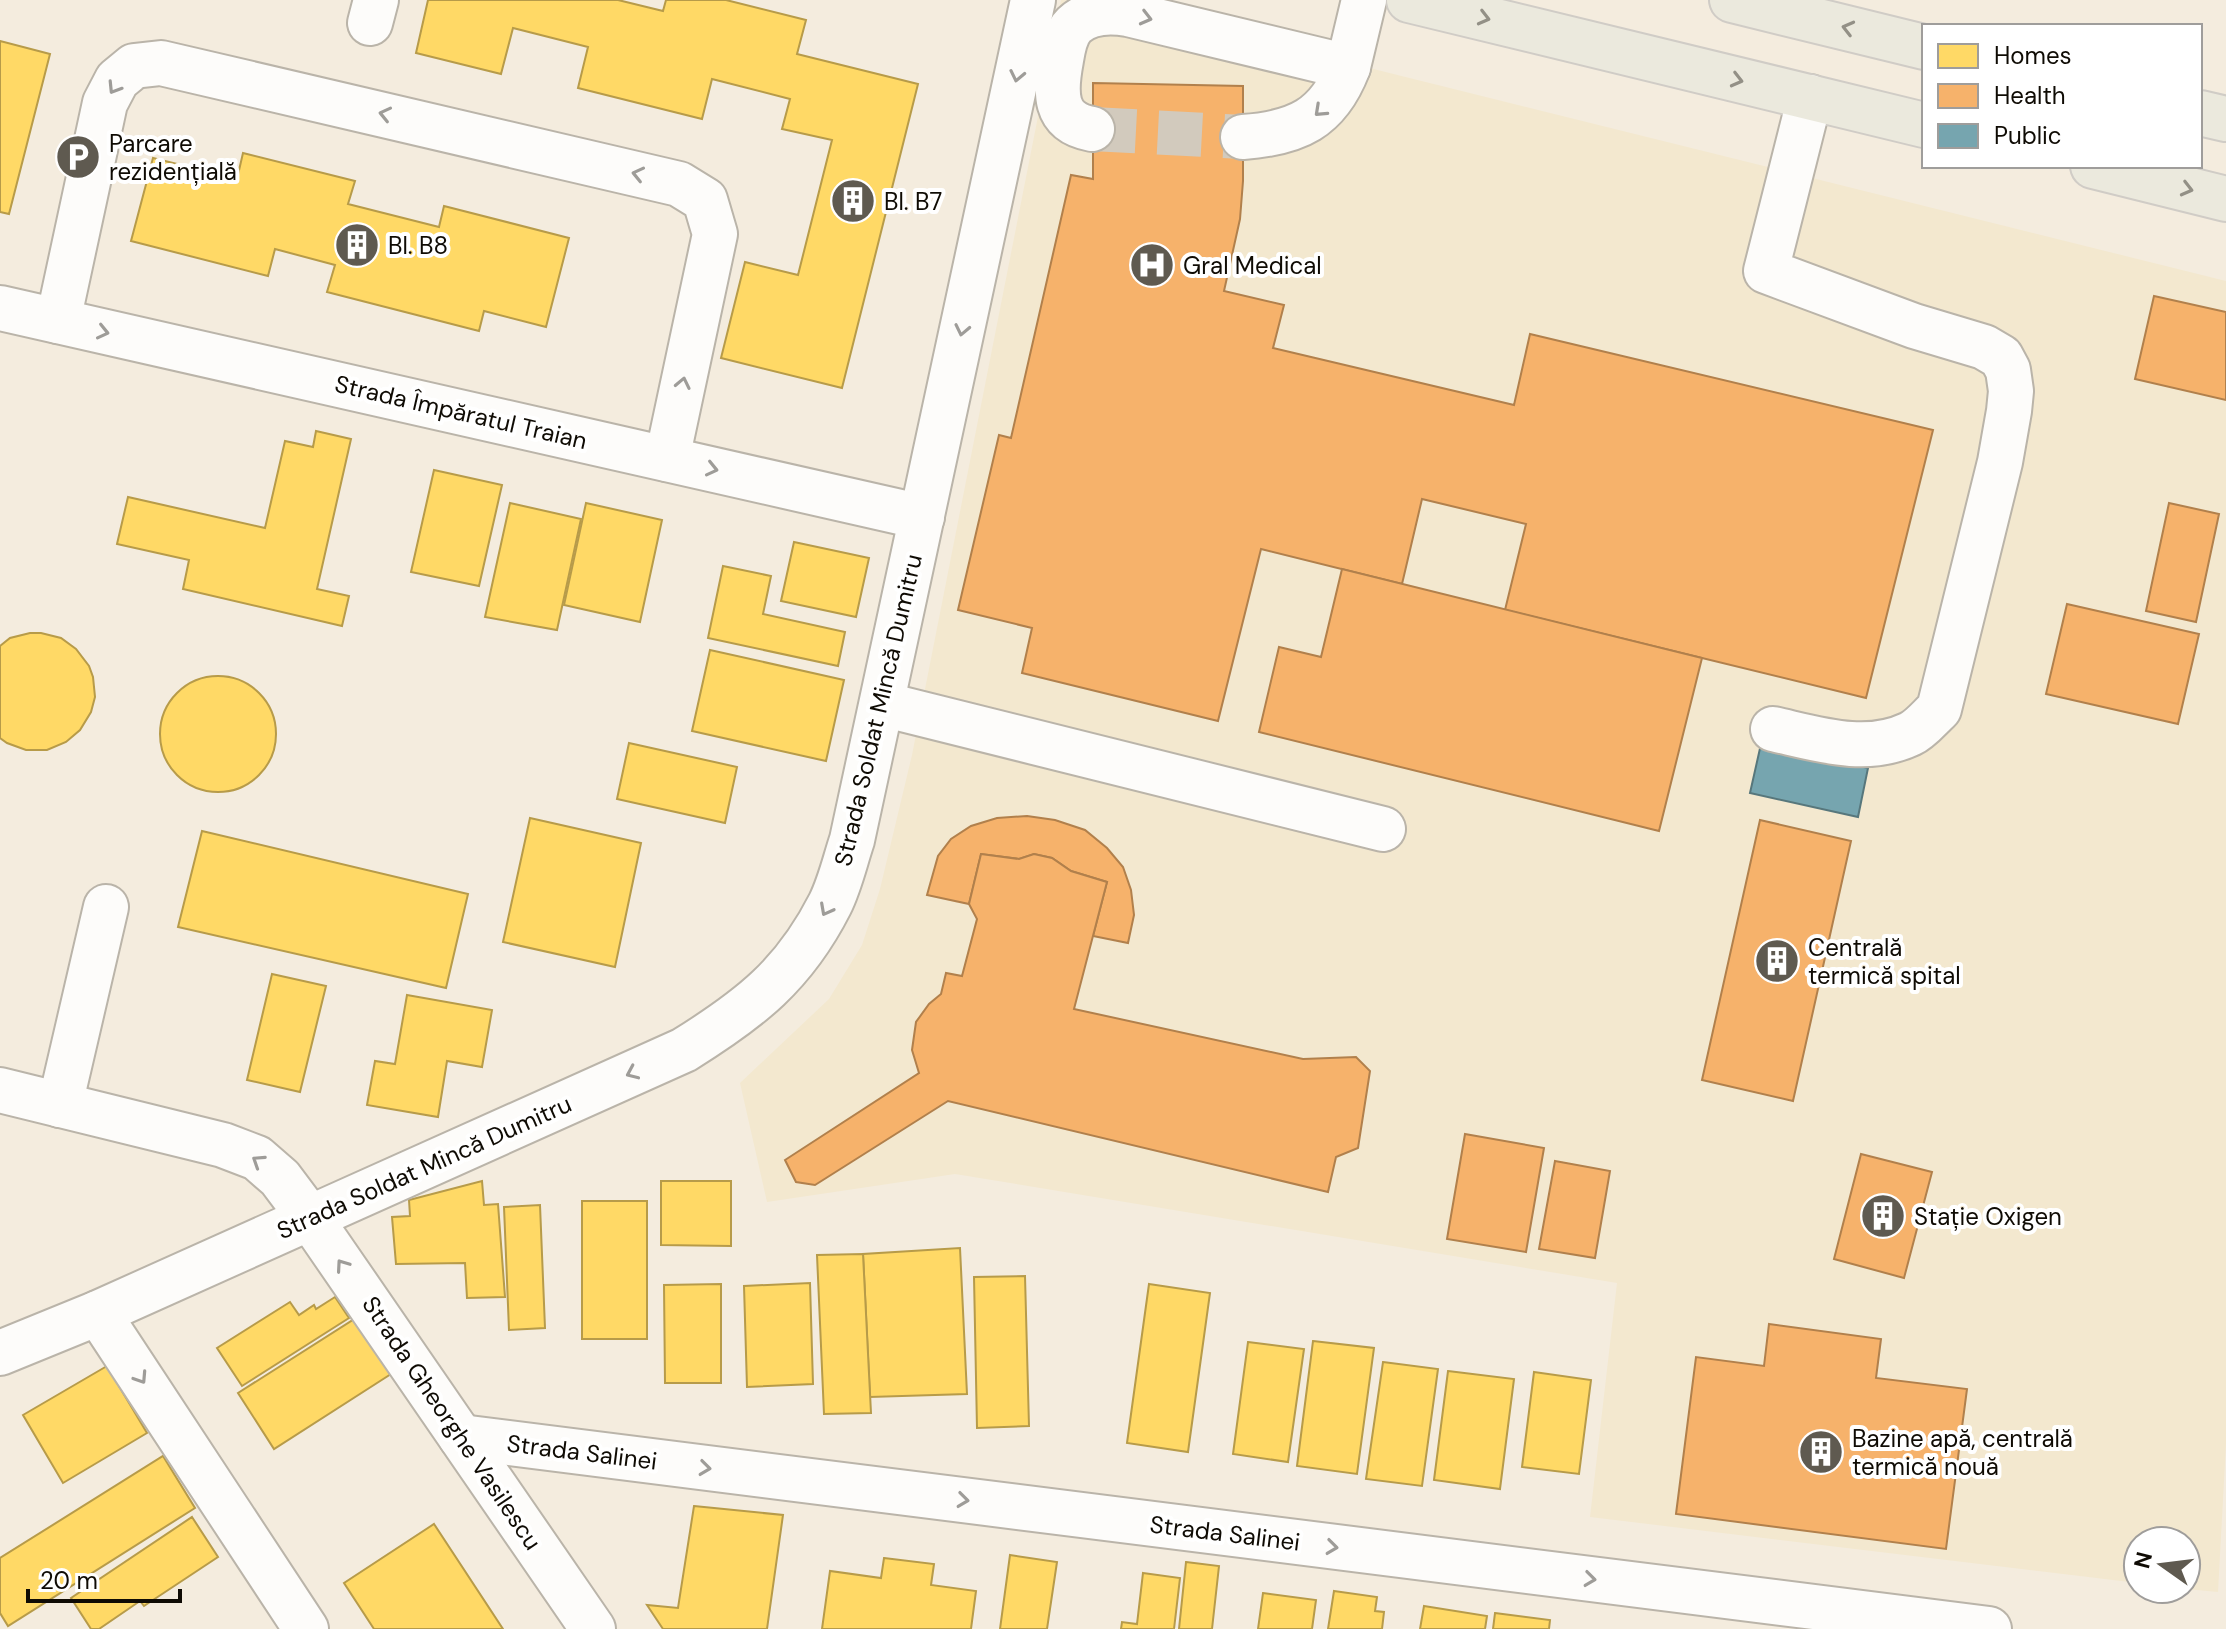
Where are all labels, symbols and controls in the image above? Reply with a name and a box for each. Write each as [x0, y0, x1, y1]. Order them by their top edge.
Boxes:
one-way arrow [1139, 9, 1153, 26]
one-way arrow [1477, 9, 1491, 26]
one-way arrow [1842, 21, 1856, 38]
legend [1922, 24, 2202, 168]
text: Homes [1994, 40, 2072, 71]
one-way arrow [1009, 69, 1026, 83]
one-way arrow [1730, 70, 1744, 87]
one-way arrow [108, 80, 123, 94]
text: Health [1994, 80, 2066, 111]
one-way arrow [1315, 101, 1329, 116]
one-way arrow [379, 106, 393, 123]
text: Public [1994, 120, 2062, 151]
place label: Parcare rezidențială [109, 128, 237, 187]
parking icon: Parcare rezidențială [54, 133, 102, 181]
one-way arrow [632, 166, 646, 183]
building icon: Bl. B7 [829, 177, 877, 225]
one-way arrow [2179, 180, 2193, 197]
place label: Bl. B7 [884, 186, 942, 217]
building icon: Bl. B8 [333, 221, 381, 269]
place label: Bl. B8 [388, 230, 448, 261]
hospital icon: Gral Medical [1128, 241, 1176, 289]
place label: Gral Medical [1183, 250, 1322, 281]
one-way arrow [96, 323, 110, 340]
one-way arrow [954, 323, 971, 337]
street label: Strada Împăratul Traian [332, 368, 590, 456]
one-way arrow [674, 376, 691, 390]
one-way arrow [705, 460, 718, 477]
street label: Strada Soldat Mincă Dumitru [827, 551, 929, 869]
one-way arrow [820, 902, 835, 916]
place label: Centrală termică spital [1808, 932, 1961, 991]
building icon: Centrală termică spital [1753, 937, 1801, 985]
one-way arrow [626, 1064, 640, 1080]
street label: Strada Soldat Mincă Dumitru [272, 1088, 576, 1246]
one-way arrow [252, 1156, 267, 1171]
building icon: Stație Oxigen [1859, 1192, 1907, 1240]
place label: Stație Oxigen [1914, 1201, 2062, 1232]
one-way arrow [337, 1259, 352, 1273]
street label: Strada Gheorghe Vasilescu [355, 1290, 549, 1556]
one-way arrow [131, 1369, 146, 1384]
place label: Bazine apă, centrală termică nouă [1852, 1423, 2073, 1482]
street label: Strada Salinei [505, 1427, 659, 1477]
building icon: Bazine apă, centrală termică nouă [1797, 1428, 1845, 1476]
one-way arrow [699, 1459, 712, 1476]
one-way arrow [956, 1491, 970, 1508]
street label: Strada Salinei [1148, 1508, 1302, 1558]
north arrow [2122, 1525, 2202, 1605]
one-way arrow [1326, 1538, 1339, 1555]
text: N [2127, 1549, 2159, 1572]
scale bar [28, 1553, 180, 1603]
text: 20 m [40, 1565, 98, 1596]
one-way arrow [1583, 1570, 1597, 1587]

